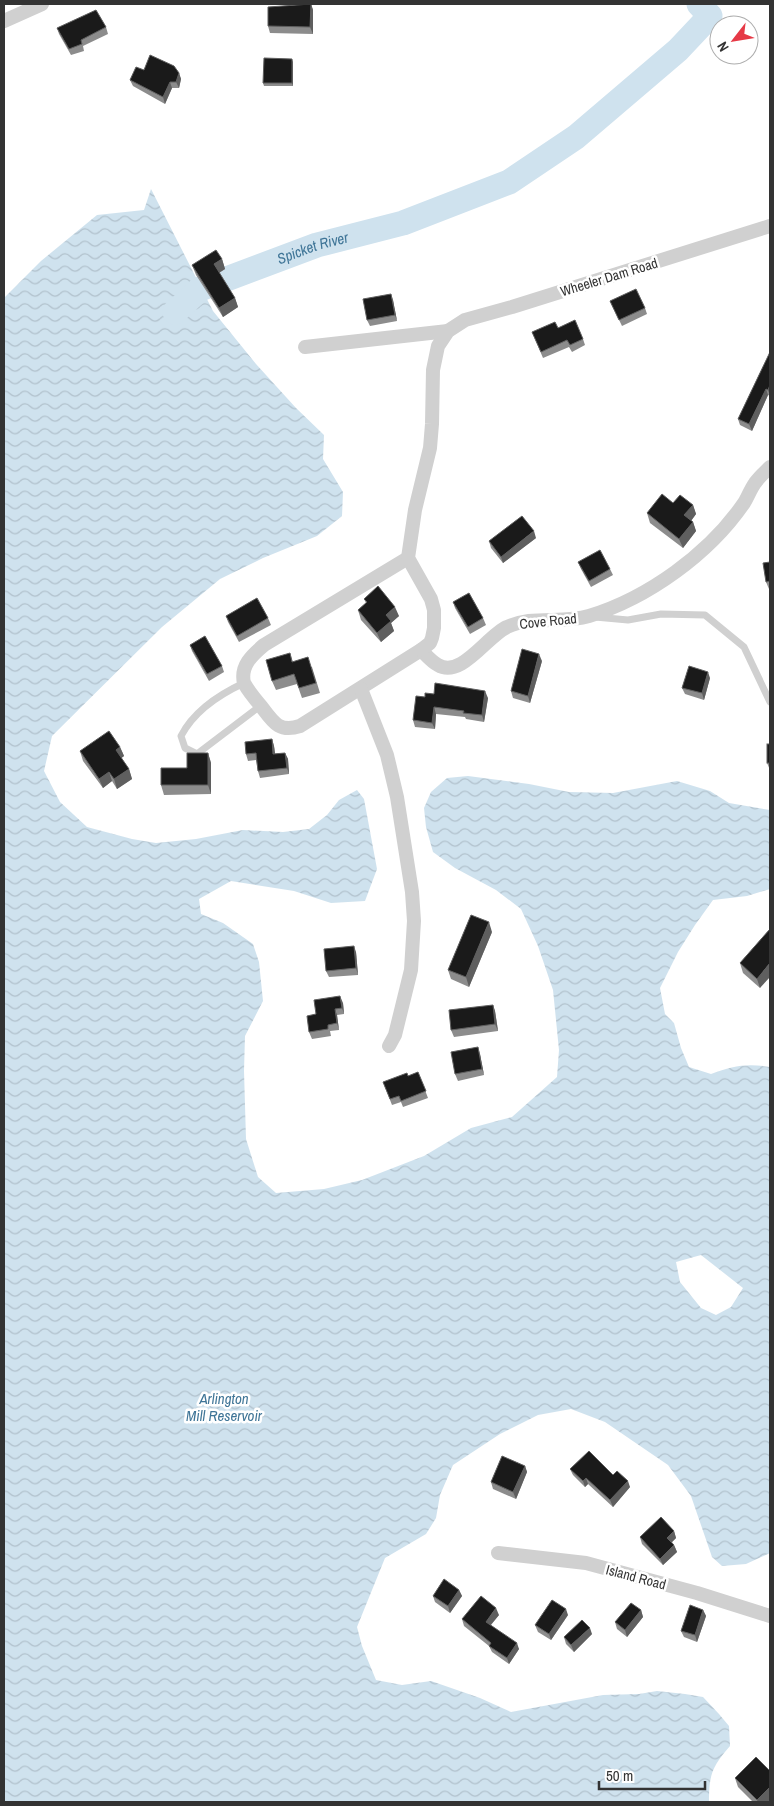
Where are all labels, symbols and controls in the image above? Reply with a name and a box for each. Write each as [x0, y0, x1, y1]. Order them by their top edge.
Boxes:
north arrow [709, 15, 759, 65]
text: N [713, 39, 733, 55]
water label: Spicket River [274, 226, 351, 269]
street label: Wheeler Dam Road [558, 254, 660, 300]
street label: Cove Road [518, 609, 578, 633]
water label: Arlington Mill Reservoir [186, 1388, 263, 1426]
street label: Island Road [604, 1560, 668, 1594]
scale bar [599, 1758, 705, 1790]
text: 50 m [606, 1765, 633, 1786]

